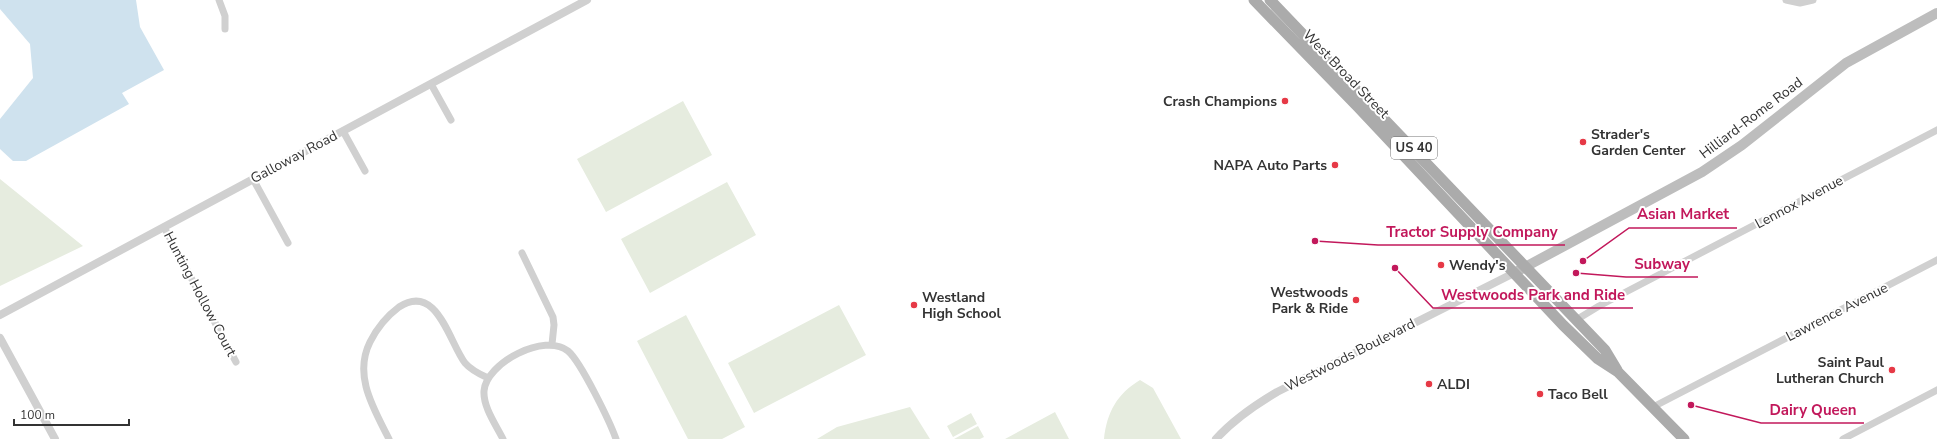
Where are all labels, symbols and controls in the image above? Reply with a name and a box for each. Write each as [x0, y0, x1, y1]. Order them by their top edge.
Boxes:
street label: West Broad Street [1299, 25, 1393, 123]
street label: Hilliard-Rome Road [1696, 73, 1806, 163]
place label: Crash Champions [1163, 92, 1277, 111]
marker: Crash Champions [1280, 96, 1290, 106]
place label: Strader's Garden Center [1591, 125, 1686, 160]
street label: Galloway Road [247, 126, 341, 188]
road number: US 40 [1391, 137, 1437, 159]
marker: Strader's Garden Center [1578, 137, 1588, 147]
place label: NAPA Auto Parts [1214, 156, 1327, 175]
marker: NAPA Auto Parts [1330, 160, 1340, 170]
street label: Lennox Avenue [1752, 171, 1846, 233]
callout: Asian Market [1629, 201, 1737, 228]
text: Asian Market [1637, 204, 1729, 224]
callout: Tractor Supply Company [1378, 218, 1565, 245]
text: Tractor Supply Company [1386, 222, 1558, 242]
street label: Hunting Hollow Court [159, 228, 241, 360]
callout: Subway [1626, 250, 1698, 277]
text: Subway [1634, 254, 1690, 274]
place label: Wendy's [1449, 256, 1506, 275]
marker: Wendy's [1436, 260, 1446, 270]
street label: Lawrence Avenue [1783, 278, 1891, 346]
callout: Westwoods Park and Ride [1433, 281, 1633, 308]
place label: Westwoods Park & Ride [1270, 283, 1348, 318]
text: Westwoods Park and Ride [1441, 285, 1625, 305]
place label: Westland High School [922, 288, 1002, 323]
marker: Westwoods Park & Ride [1351, 295, 1361, 305]
marker: Westland High School [909, 300, 919, 310]
street label: Westwoods Boulevard [1282, 314, 1418, 396]
place label: Saint Paul Lutheran Church [1776, 353, 1885, 388]
marker: Saint Paul Lutheran Church [1887, 365, 1897, 375]
place label: ALDI [1437, 375, 1470, 394]
marker: ALDI [1424, 379, 1434, 389]
place label: Taco Bell [1548, 385, 1608, 404]
marker: Taco Bell [1535, 389, 1545, 399]
callout: Dairy Queen [1761, 396, 1864, 423]
text: Dairy Queen [1769, 400, 1857, 420]
scale bar [14, 401, 129, 427]
text: 100 m [20, 407, 55, 423]

